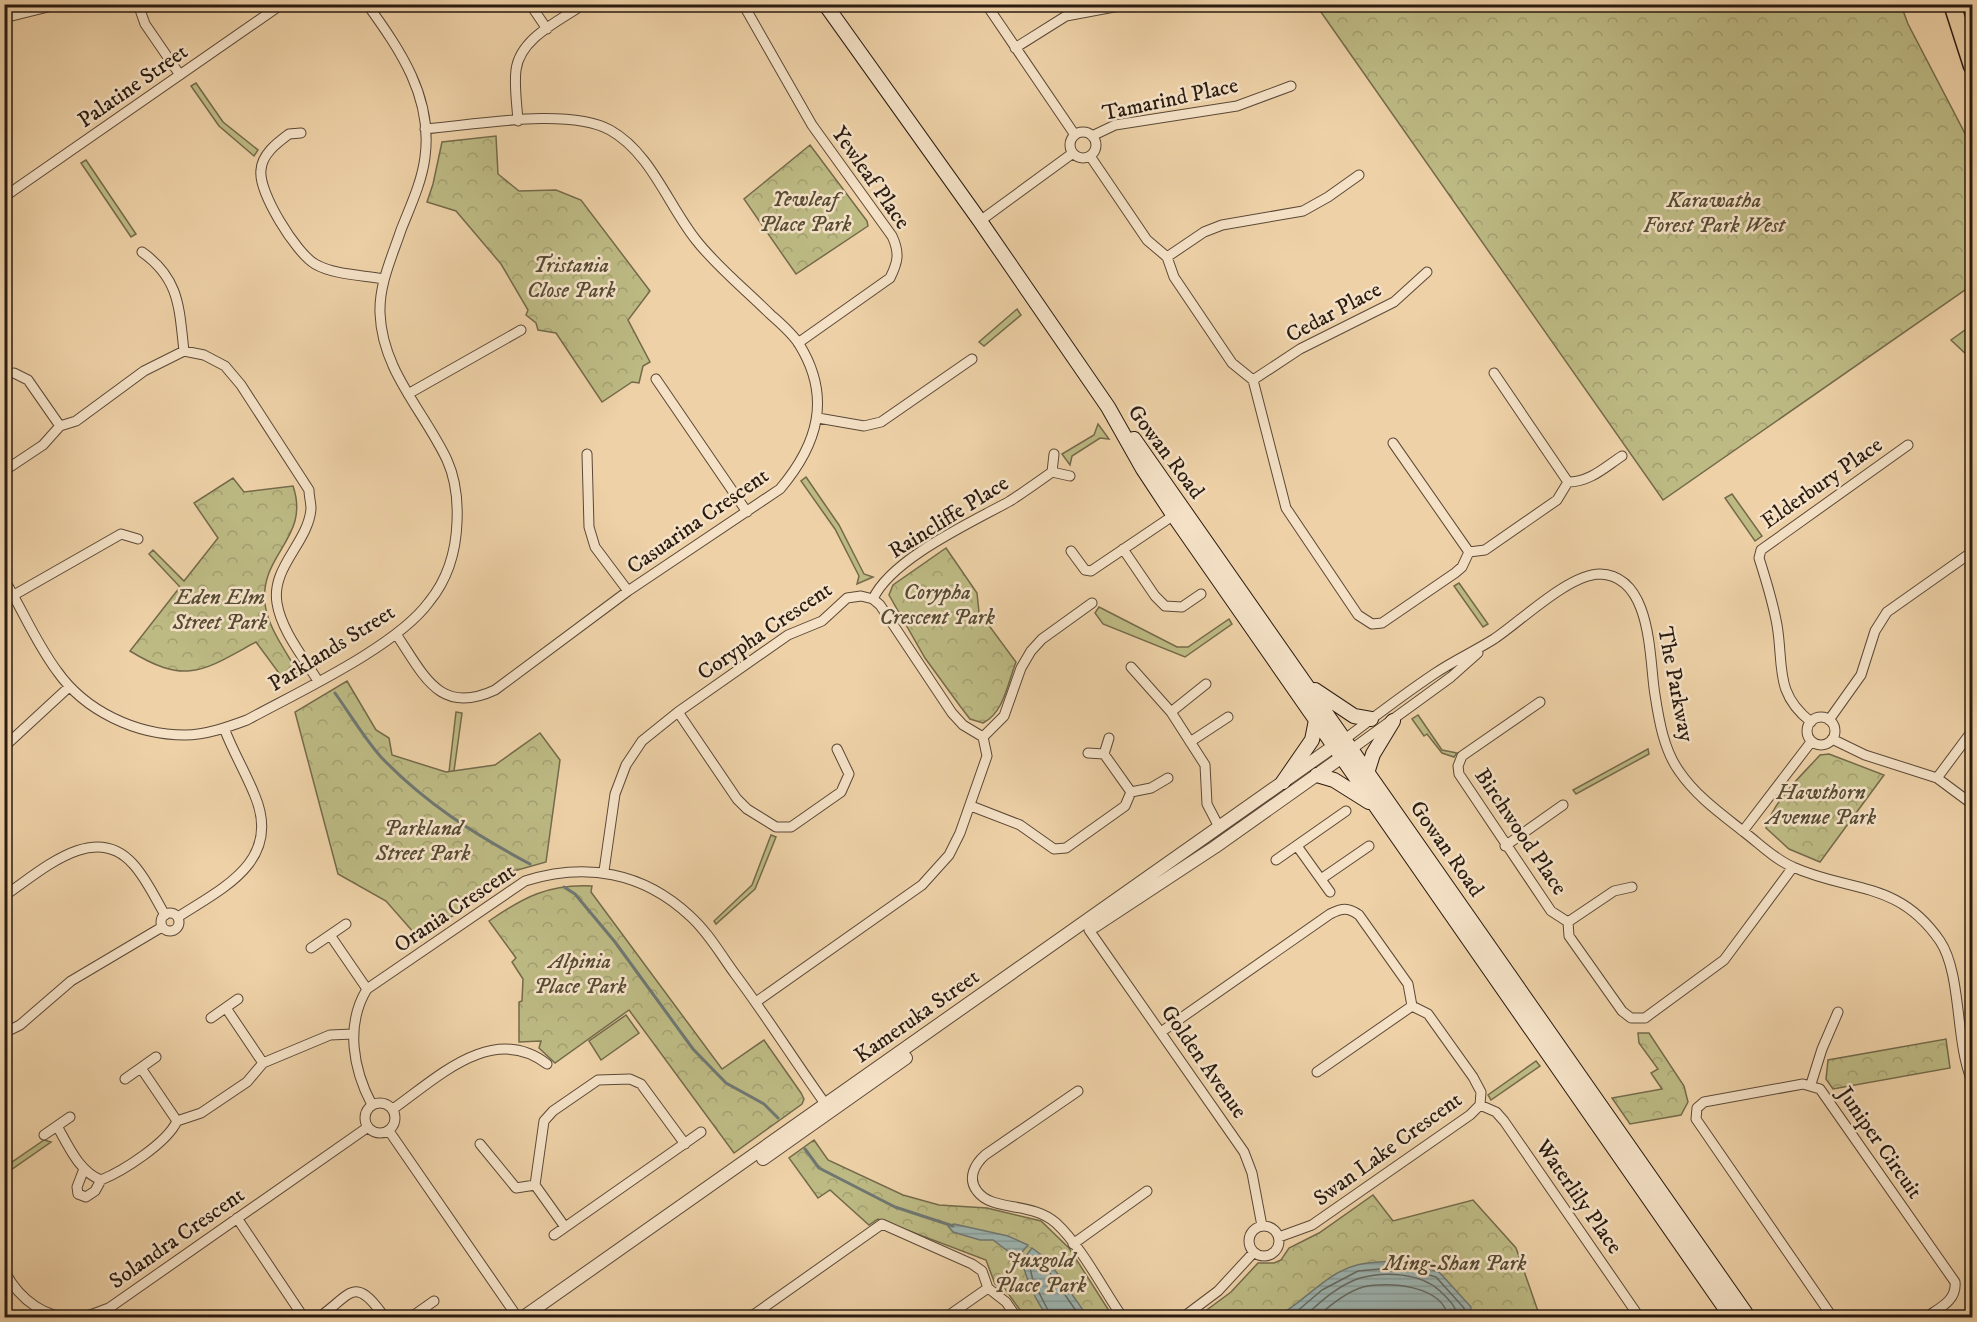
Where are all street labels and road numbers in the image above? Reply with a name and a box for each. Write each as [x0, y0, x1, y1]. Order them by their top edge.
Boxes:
street label: Palatine Street [73, 38, 193, 134]
street label: Tamarind Place [1100, 72, 1241, 127]
street label: Yewleaf Place [826, 121, 916, 234]
street label: Cedar Place [1281, 276, 1386, 349]
street label: Gowan Road [1122, 399, 1210, 504]
street label: Elderbury Place [1756, 431, 1888, 535]
street label: Casuarina Crescent [622, 462, 774, 580]
street label: Raincliffe Place [884, 470, 1014, 565]
street label: Corypha Crescent [692, 576, 837, 686]
street label: Parklands Street [264, 599, 400, 698]
street label: The Parkway [1651, 624, 1700, 745]
street label: Birchwood Place [1469, 763, 1573, 900]
street label: Gowan Road [1404, 796, 1490, 902]
street label: Orania Crescent [389, 858, 521, 959]
street label: Kameruka Street [849, 963, 984, 1069]
street label: Golden Avenue [1155, 1000, 1253, 1124]
street label: Juniper Circuit [1830, 1080, 1928, 1204]
street label: Swan Lake Crescent [1308, 1086, 1467, 1212]
street label: Waterlily Place [1529, 1134, 1628, 1259]
street label: Solandra Crescent [104, 1182, 250, 1295]

